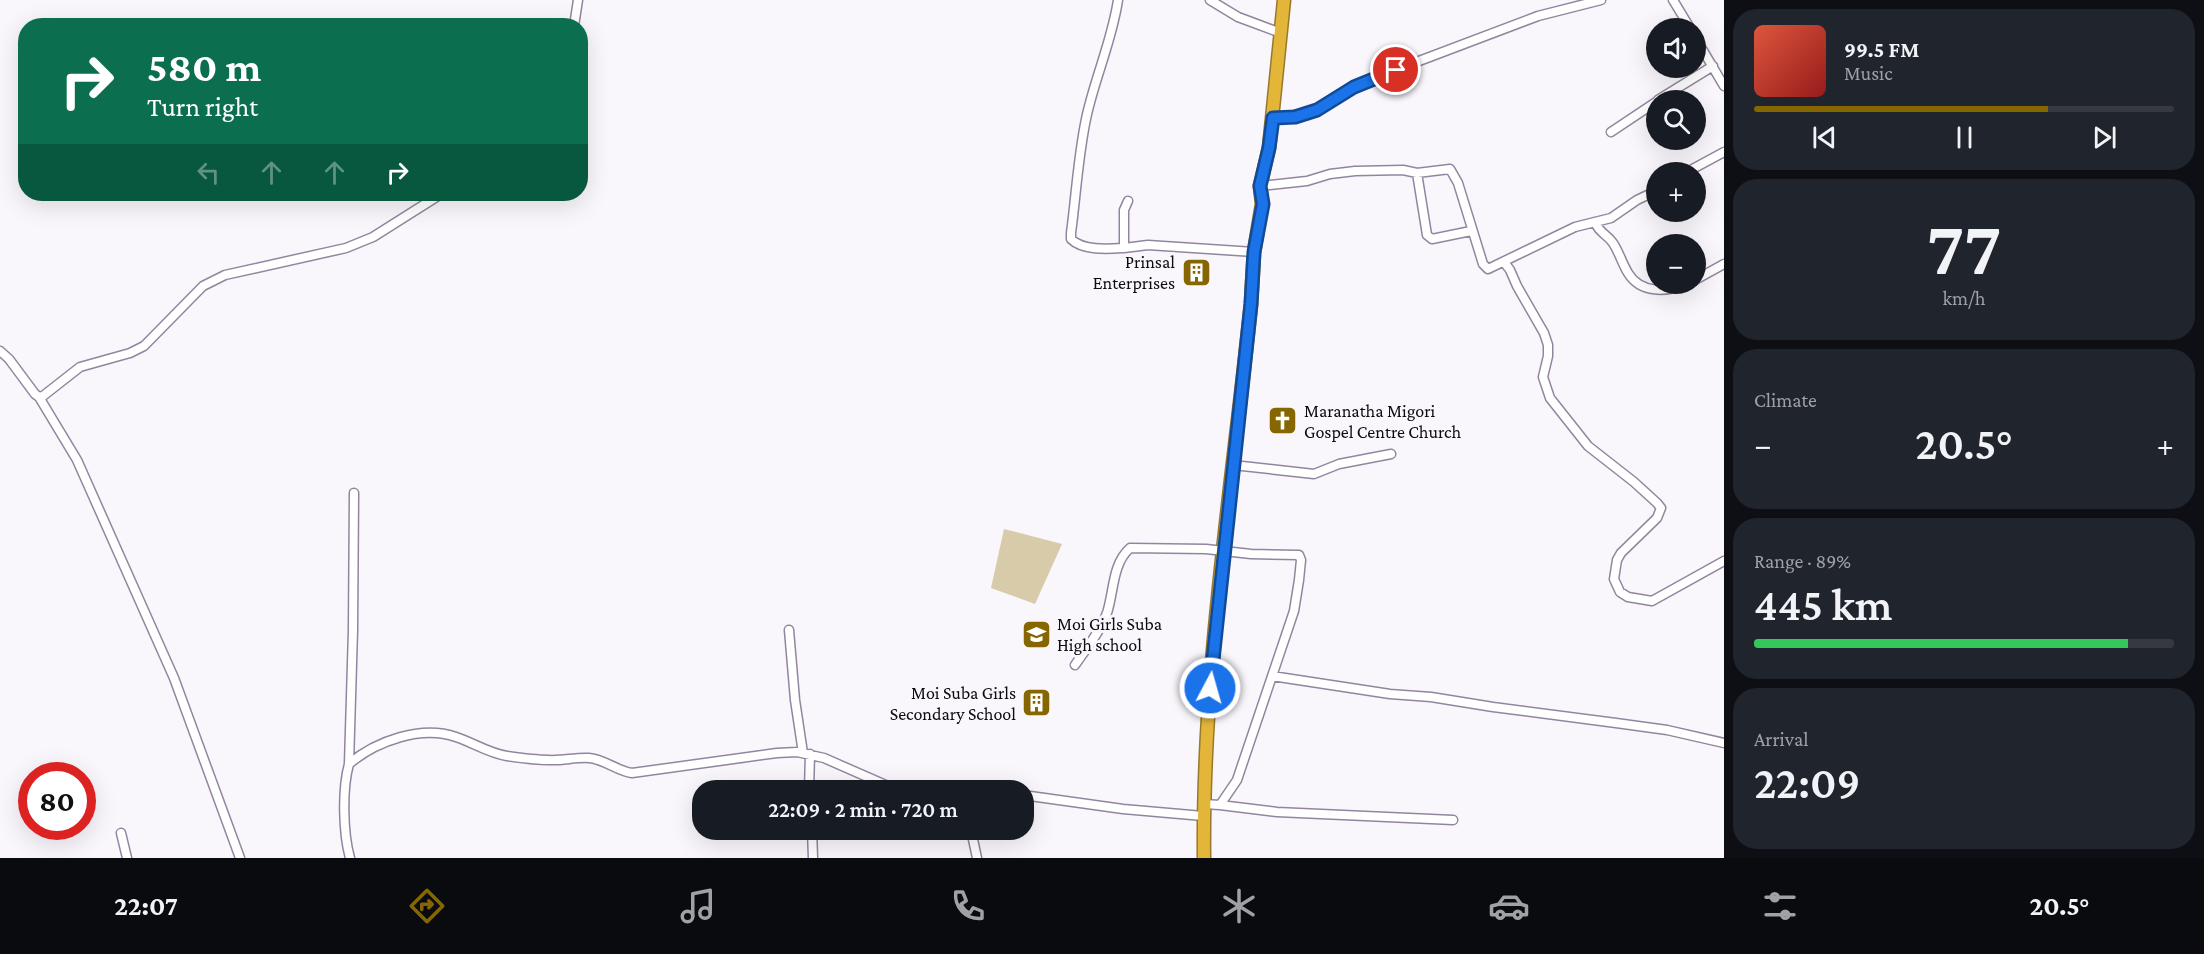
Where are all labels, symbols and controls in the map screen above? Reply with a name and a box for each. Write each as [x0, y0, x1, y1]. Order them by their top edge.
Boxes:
map controls [1646, 18, 1706, 294]
button: sound [1646, 18, 1706, 78]
text: 99.5 FM [1844, 37, 1919, 62]
icon: right [48, 42, 126, 120]
text: 580 m [147, 43, 261, 90]
pin [1370, 44, 1421, 95]
icon: arrive [1379, 53, 1412, 86]
text: Music [1844, 62, 1893, 84]
button: search [1646, 90, 1706, 150]
text: Turn right [147, 92, 258, 122]
icon: previous [1808, 121, 1841, 154]
icon: pause [1948, 121, 1981, 154]
icon: next [2088, 121, 2121, 154]
icon: left [192, 156, 225, 189]
icon: ahead [255, 156, 288, 189]
icon: ahead [318, 156, 351, 189]
icon: right [381, 156, 414, 189]
button: + [1646, 162, 1706, 222]
text: 77 [1927, 204, 2001, 291]
button: − [1646, 234, 1706, 294]
place label: Prinsal Enterprises [1093, 252, 1175, 293]
building icon: Prinsal Enterprises [1180, 256, 1212, 288]
text: km/h [1942, 287, 1986, 309]
text: Climate [1754, 389, 1817, 411]
place label: Maranatha Migori Gospel Centre Church [1304, 401, 1461, 442]
church icon: Maranatha Migori Gospel Centre Church [1267, 405, 1299, 437]
text: 20.5° [1915, 419, 2013, 469]
text: − [1754, 426, 1771, 463]
text: + [2157, 426, 2174, 463]
text: Range · 89% [1754, 550, 1851, 572]
text: 445 km [1754, 580, 1892, 630]
place label: Moi Girls Suba High school [1057, 614, 1162, 655]
school or university icon: Moi Girls Suba High school [1020, 618, 1052, 650]
position arrow [1178, 656, 1242, 720]
place label: Moi Suba Girls Secondary School [890, 683, 1016, 724]
building icon: Moi Suba Girls Secondary School [1021, 687, 1053, 719]
text: Arrival [1754, 728, 1808, 750]
text: 22:09 [1754, 758, 1860, 808]
speed limit sign: 80 [18, 762, 96, 840]
text: 22:09 · 2 min · 720 m [768, 797, 958, 822]
icon: directions [406, 885, 448, 927]
icon: music [677, 885, 719, 927]
icon: phone [947, 885, 989, 927]
icon: climate [1218, 885, 1260, 927]
icon: car [1488, 885, 1530, 927]
icon: filters [1759, 885, 1801, 927]
text: 22:07 [114, 891, 178, 921]
text: 20.5° [2029, 891, 2090, 921]

